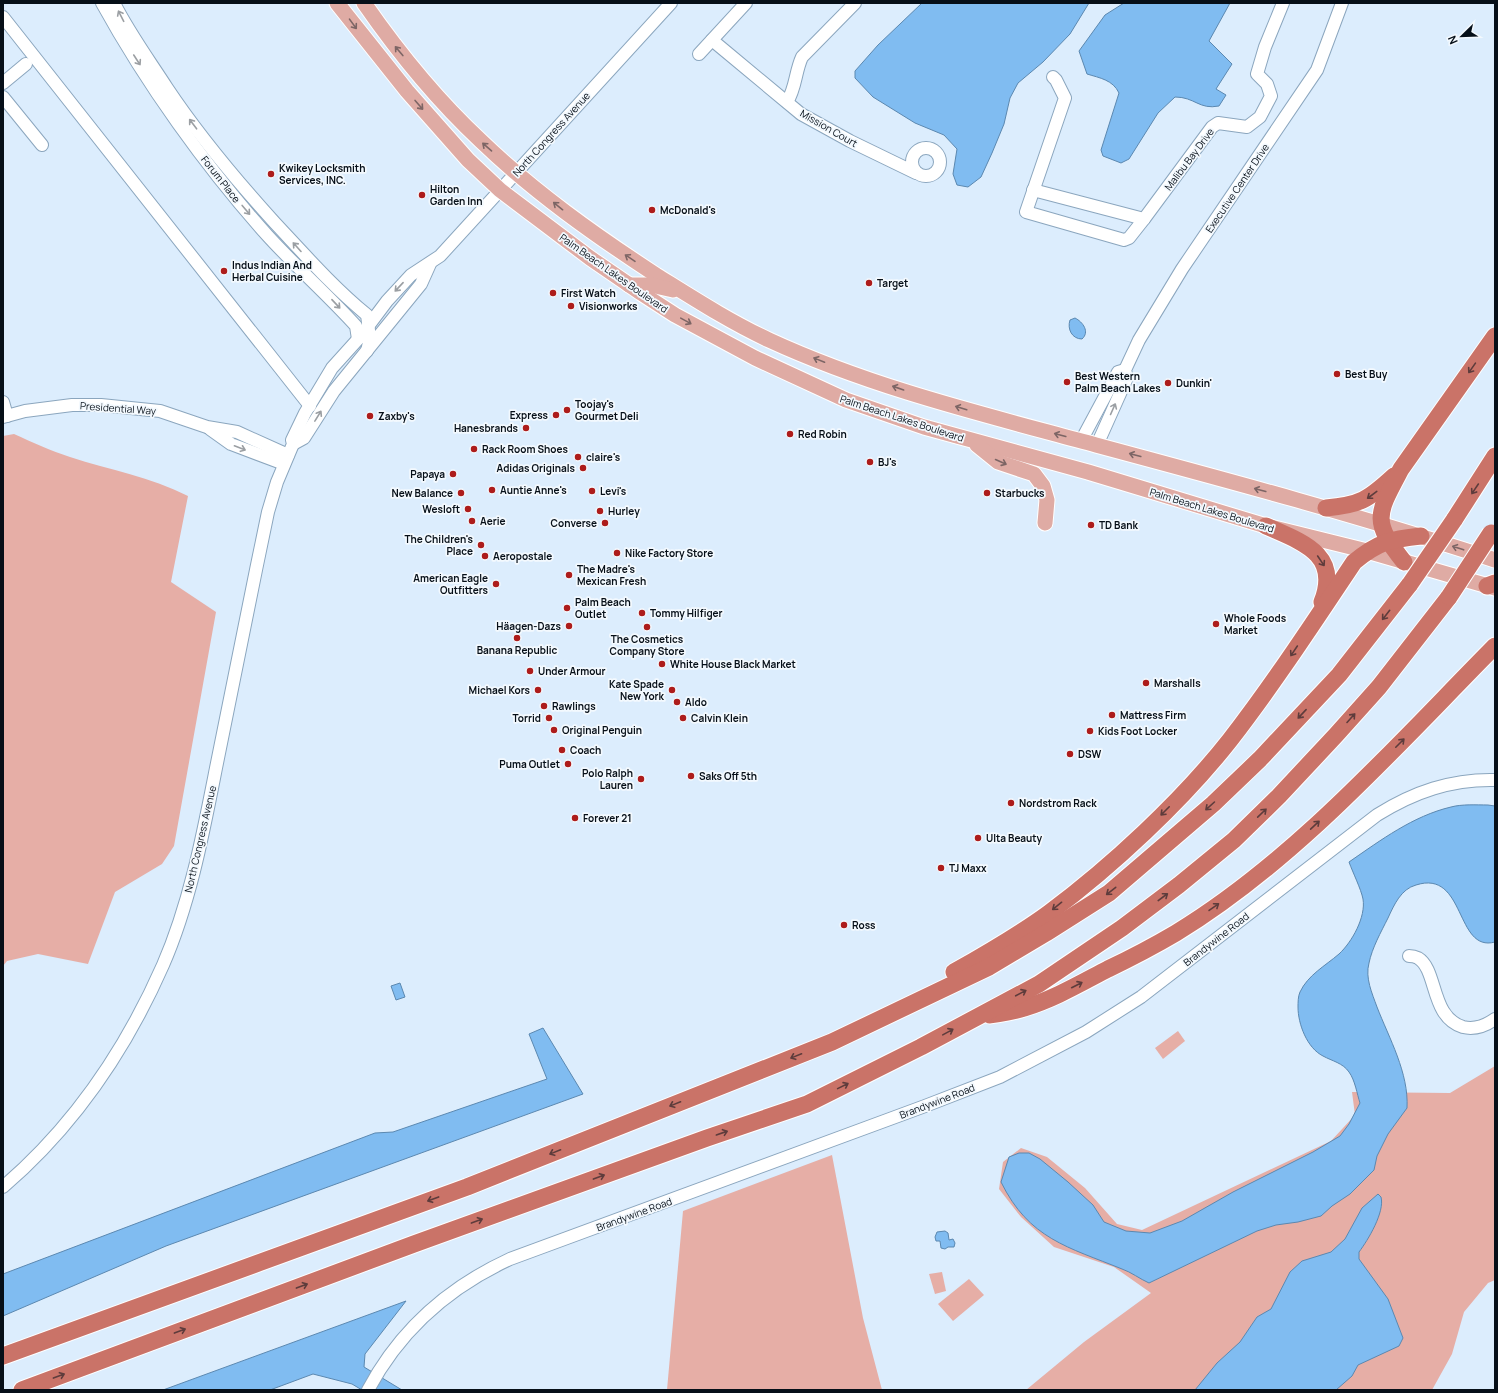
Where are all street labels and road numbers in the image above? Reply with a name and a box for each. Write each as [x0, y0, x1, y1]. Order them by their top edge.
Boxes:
street label: North Congress Avenue [509, 89, 593, 179]
street label: Mission Court [798, 106, 860, 150]
street label: Malibu Bay Drive [1161, 125, 1217, 193]
street label: Executive Center Drive [1202, 141, 1272, 235]
street label: Forum Place [198, 153, 244, 205]
street label: Palm Beach Lakes Boulevard [557, 230, 671, 316]
street label: Palm Beach Lakes Boulevard [838, 391, 966, 445]
street label: Presidential Way [80, 398, 157, 418]
street label: Palm Beach Lakes Boulevard [1148, 484, 1276, 536]
street label: North Congress Avenue [181, 784, 219, 894]
street label: Brandywine Road [1180, 909, 1252, 969]
street label: Brandywine Road [897, 1080, 977, 1122]
street label: Brandywine Road [594, 1194, 674, 1234]

